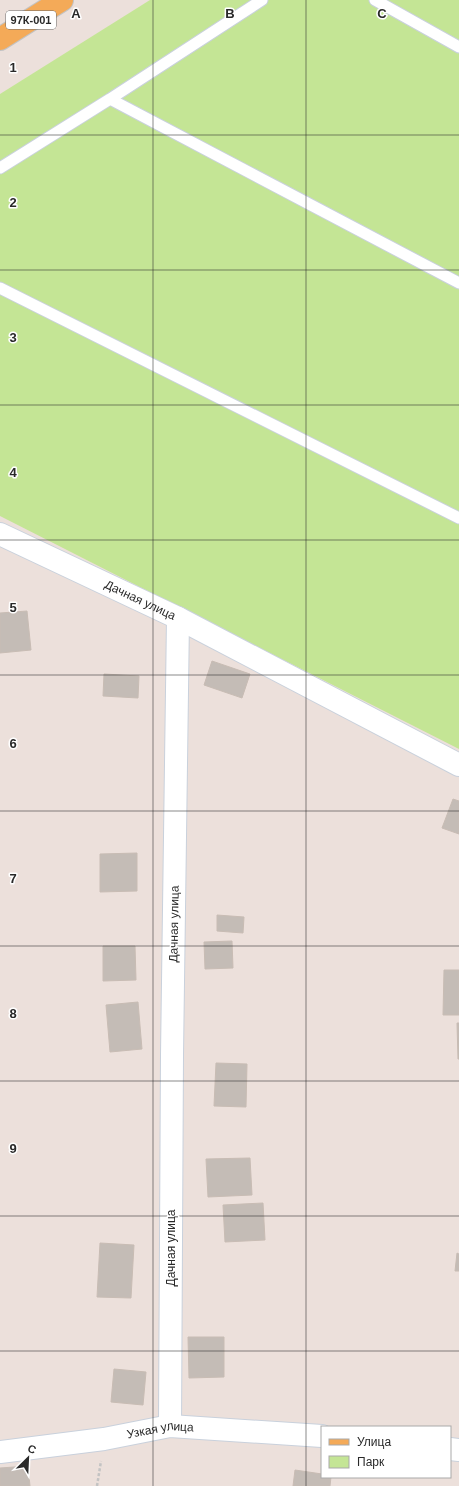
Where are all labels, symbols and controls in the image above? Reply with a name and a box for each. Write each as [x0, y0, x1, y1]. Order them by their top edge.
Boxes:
text: A [71, 6, 81, 21]
text: B [225, 6, 235, 21]
text: C [377, 6, 387, 21]
road number: 97К-001 [6, 11, 56, 29]
text: 1 [9, 60, 17, 75]
text: 2 [9, 195, 17, 210]
text: 3 [9, 330, 17, 345]
text: 4 [9, 465, 17, 480]
street label: Дачная улица [102, 577, 178, 623]
text: 5 [9, 600, 17, 615]
text: 6 [9, 736, 17, 751]
text: 7 [9, 871, 17, 886]
street label: Дачная улица [166, 885, 182, 963]
text: 8 [9, 1006, 17, 1021]
text: 9 [9, 1141, 17, 1156]
street label: Дачная улица [164, 1209, 178, 1286]
street label: Узкая улица [126, 1418, 194, 1441]
legend [321, 1426, 451, 1478]
text: Улица [357, 1435, 391, 1449]
north arrow [8, 1438, 48, 1478]
text: С [26, 1442, 38, 1456]
text: Парк [357, 1455, 385, 1469]

